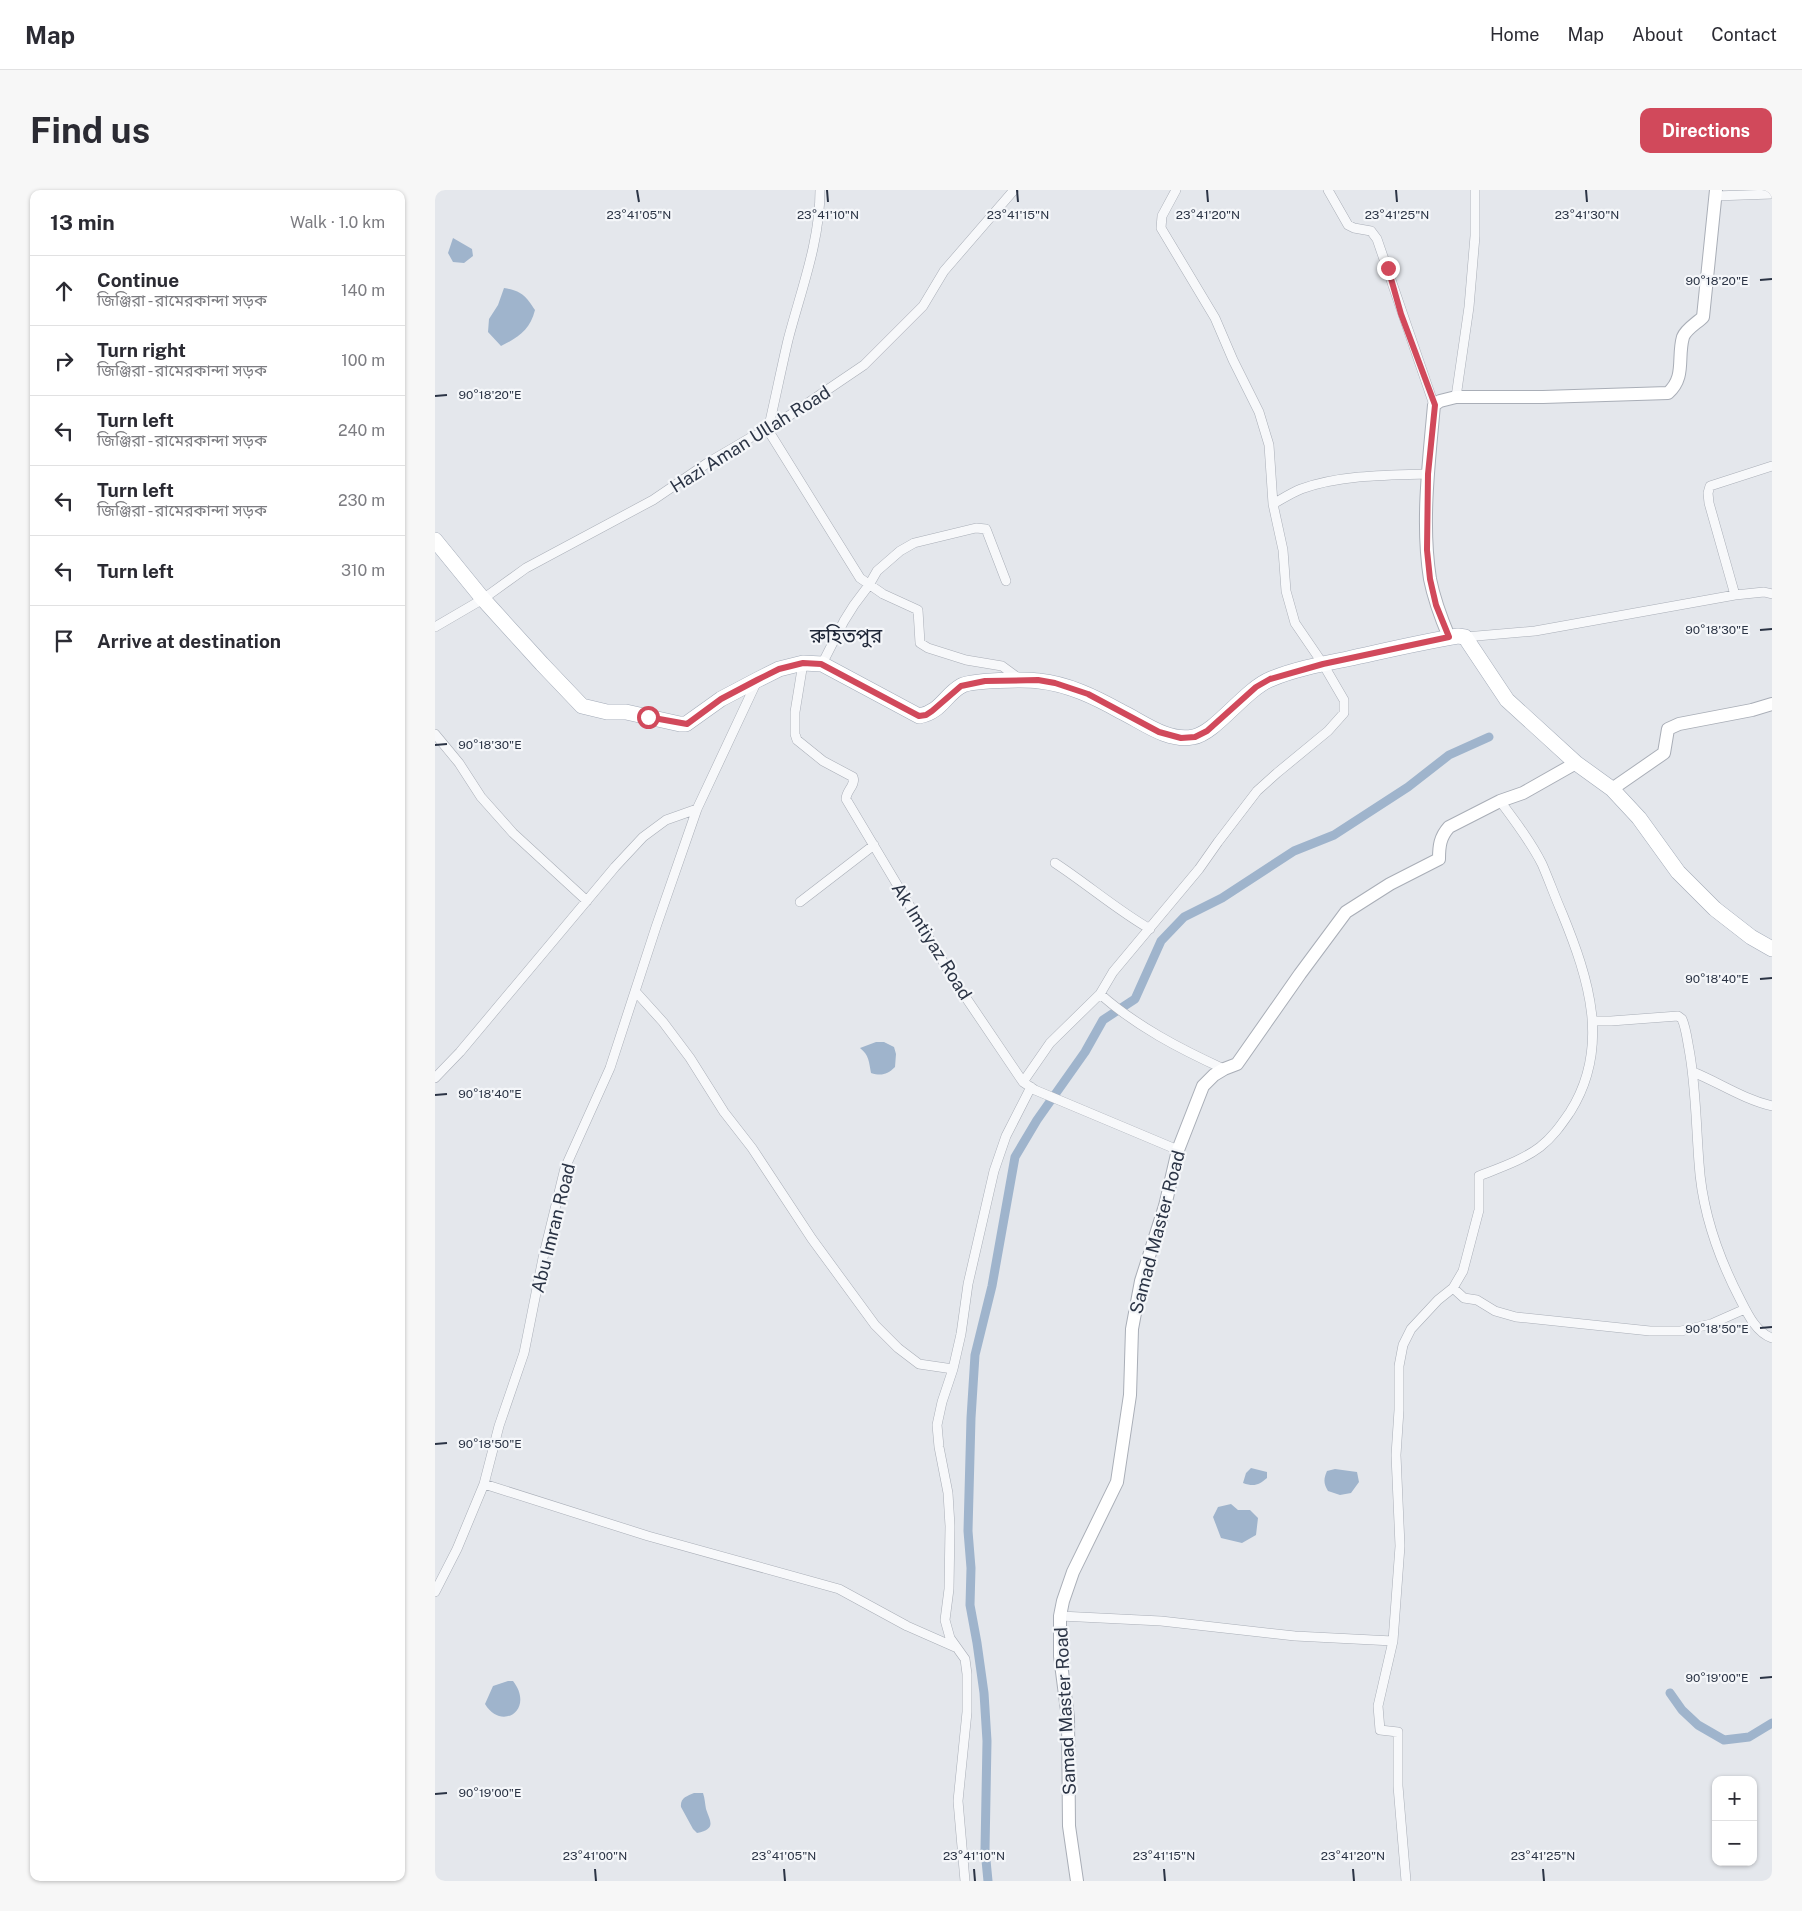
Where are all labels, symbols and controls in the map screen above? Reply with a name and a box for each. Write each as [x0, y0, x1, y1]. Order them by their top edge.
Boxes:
text: Map [25, 21, 75, 49]
text: Home [1490, 24, 1540, 45]
text: Map [1568, 24, 1604, 45]
text: About [1632, 24, 1683, 45]
text: Contact [1711, 24, 1777, 45]
button: Directions [1640, 108, 1772, 153]
text: Find us [30, 110, 150, 151]
text: 23°41'05"N [607, 208, 671, 222]
text: 23°41'10"N [797, 208, 859, 222]
text: 23°41'15"N [987, 208, 1049, 222]
text: 23°41'20"N [1176, 208, 1240, 222]
text: 23°41'25"N [1365, 208, 1429, 222]
text: 23°41'30"N [1555, 208, 1619, 222]
text: 13 min [50, 210, 115, 235]
text: Walk · 1.0 km [290, 213, 385, 232]
route end [1377, 257, 1400, 280]
text: Continue [97, 269, 179, 291]
text: 90°18'20"E [1686, 274, 1749, 288]
icon: ahead [50, 277, 78, 305]
text: 140 m [341, 281, 385, 300]
text: জিঞ্জিরা - রামেরকান্দা সড়ক [97, 291, 267, 310]
text: Turn right [97, 339, 186, 361]
icon: right [50, 347, 78, 375]
text: 100 m [341, 351, 385, 370]
text: জিঞ্জিরা - রামেরকান্দা সড়ক [97, 361, 267, 380]
street label: Hazi Aman Ullah Road [666, 381, 834, 497]
text: 90°18'20"E [459, 388, 522, 402]
text: Turn left [97, 409, 174, 431]
icon: left [50, 417, 78, 445]
text: 240 m [338, 421, 385, 440]
text: জিঞ্জিরা - রামেরকান্দা সড়ক [97, 431, 267, 450]
text: Turn left [97, 479, 174, 501]
icon: left [50, 487, 78, 515]
text: 230 m [338, 491, 385, 510]
text: জিঞ্জিরা - রামেরকান্দা সড়ক [97, 501, 267, 520]
icon: left [50, 557, 78, 585]
text: Turn left [97, 560, 174, 582]
text: 310 m [341, 561, 385, 580]
text: 90°18'30"E [1685, 623, 1749, 637]
district label: রুহিতপুর [809, 624, 883, 648]
icon: arrive [50, 627, 78, 655]
text: Arrive at destination [97, 630, 281, 652]
route start [637, 706, 660, 729]
text: 90°18'30"E [458, 738, 522, 752]
street label: Ak Imtiyaz Road [888, 879, 976, 1003]
text: 90°18'40"E [1685, 972, 1749, 986]
text: 90°18'40"E [458, 1087, 522, 1101]
street label: Samad Master Road [1125, 1148, 1189, 1316]
street label: Abu Imran Road [527, 1161, 579, 1295]
text: 90°18'50"E [1685, 1322, 1749, 1336]
text: 90°18'50"E [458, 1437, 522, 1451]
street label: Samad Master Road [1050, 1626, 1080, 1796]
text: 90°19'00"E [1686, 1671, 1748, 1685]
map controls [1712, 1776, 1757, 1866]
button: + [1712, 1776, 1757, 1821]
text: 90°19'00"E [459, 1786, 521, 1800]
button: − [1712, 1821, 1757, 1866]
text: 23°41'00"N [563, 1849, 627, 1863]
text: 23°41'05"N [752, 1849, 816, 1863]
text: 23°41'10"N [943, 1849, 1005, 1863]
text: 23°41'15"N [1133, 1849, 1195, 1863]
text: 23°41'20"N [1321, 1849, 1385, 1863]
text: 23°41'25"N [1511, 1849, 1575, 1863]

